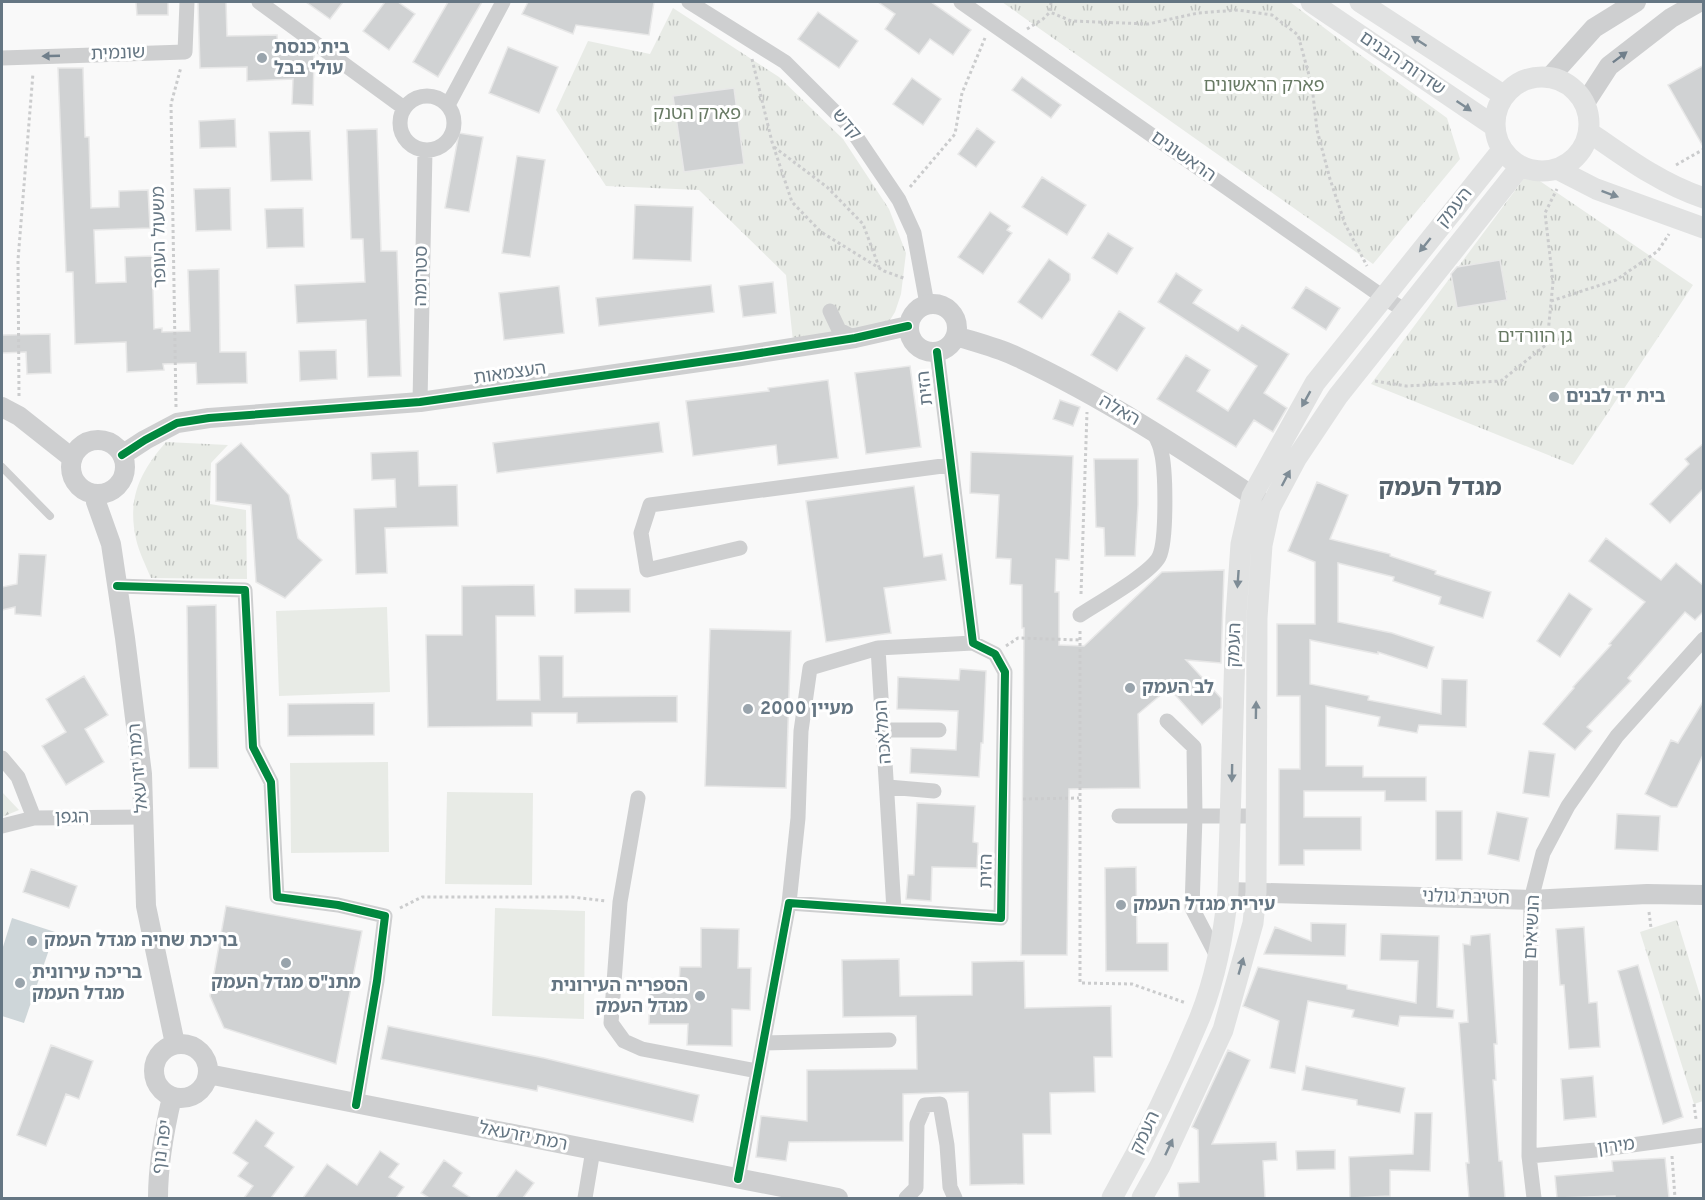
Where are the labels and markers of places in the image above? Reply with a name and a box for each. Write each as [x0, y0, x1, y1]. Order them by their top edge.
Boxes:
place label: בית כנסת עולי בבל [274, 37, 350, 81]
marker: בית כנסת עולי בבל [255, 51, 269, 65]
place label: בית יד לבנים [1566, 386, 1666, 409]
marker: בית יד לבנים [1547, 390, 1561, 404]
place label: לב העמק [1142, 677, 1214, 700]
marker: לב העמק [1123, 681, 1137, 695]
place label: מעיין 2000 [760, 698, 854, 721]
marker: מעיין 2000 [741, 702, 755, 716]
place label: עירית מגדל העמק [1133, 894, 1275, 917]
marker: עירית מגדל העמק [1114, 898, 1128, 912]
place label: בריכת שחיה מגדל העמק [44, 930, 238, 953]
marker: בריכת שחיה מגדל העמק [25, 934, 39, 948]
marker: מתנ"ס מגדל העמק [279, 956, 293, 970]
place label: בריכה עירונית מגדל העמק [32, 962, 142, 1006]
place label: מתנ"ס מגדל העמק [211, 972, 361, 995]
place label: הספריה העירונית מגדל העמק [551, 975, 688, 1019]
marker: בריכה עירונית מגדל העמק [13, 976, 27, 990]
marker: הספריה העירונית מגדל העמק [693, 989, 707, 1003]

